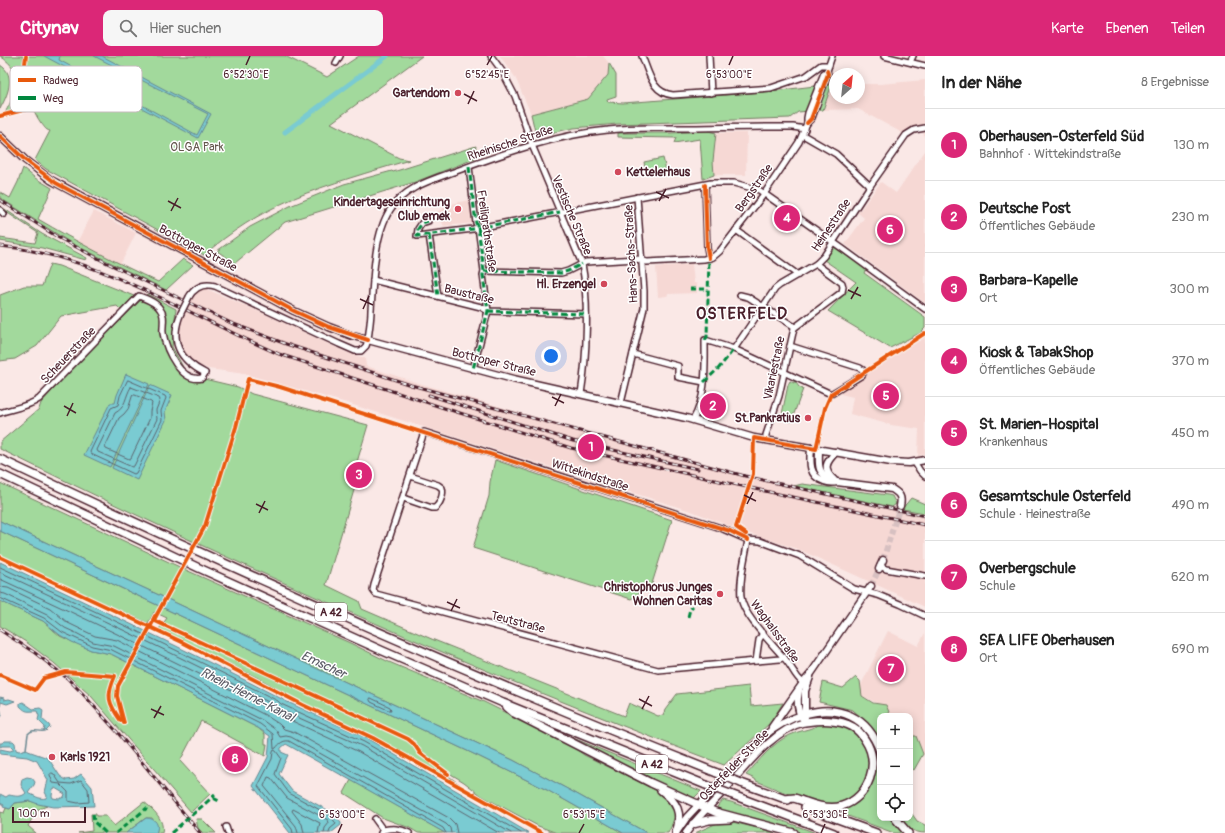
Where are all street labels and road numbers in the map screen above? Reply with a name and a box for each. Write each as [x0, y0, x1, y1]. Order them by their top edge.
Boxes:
street label: Rheinische Straße [465, 123, 555, 164]
street label: Bergstraße [732, 161, 777, 215]
street label: Vestische Straße [548, 173, 595, 257]
street label: Freiligrathstraße [473, 189, 500, 273]
street label: Heinestraße [808, 196, 855, 254]
street label: Hans-Sachs-Straße [621, 204, 642, 304]
street label: Bottroper Straße [156, 222, 239, 275]
street label: Baustraße [442, 281, 495, 308]
street label: Scheuerstraße [37, 324, 99, 387]
street label: Vikariestraße [760, 335, 789, 401]
street label: Bottroper Straße [450, 345, 538, 380]
street label: Wittekindstraße [549, 456, 630, 495]
street label: Waghalsstraße [747, 597, 802, 666]
road number: A 42 [315, 603, 347, 621]
street label: Teutstraße [489, 608, 547, 637]
street label: Osterfelder Straße [696, 726, 772, 804]
road number: A 42 [636, 755, 668, 773]

